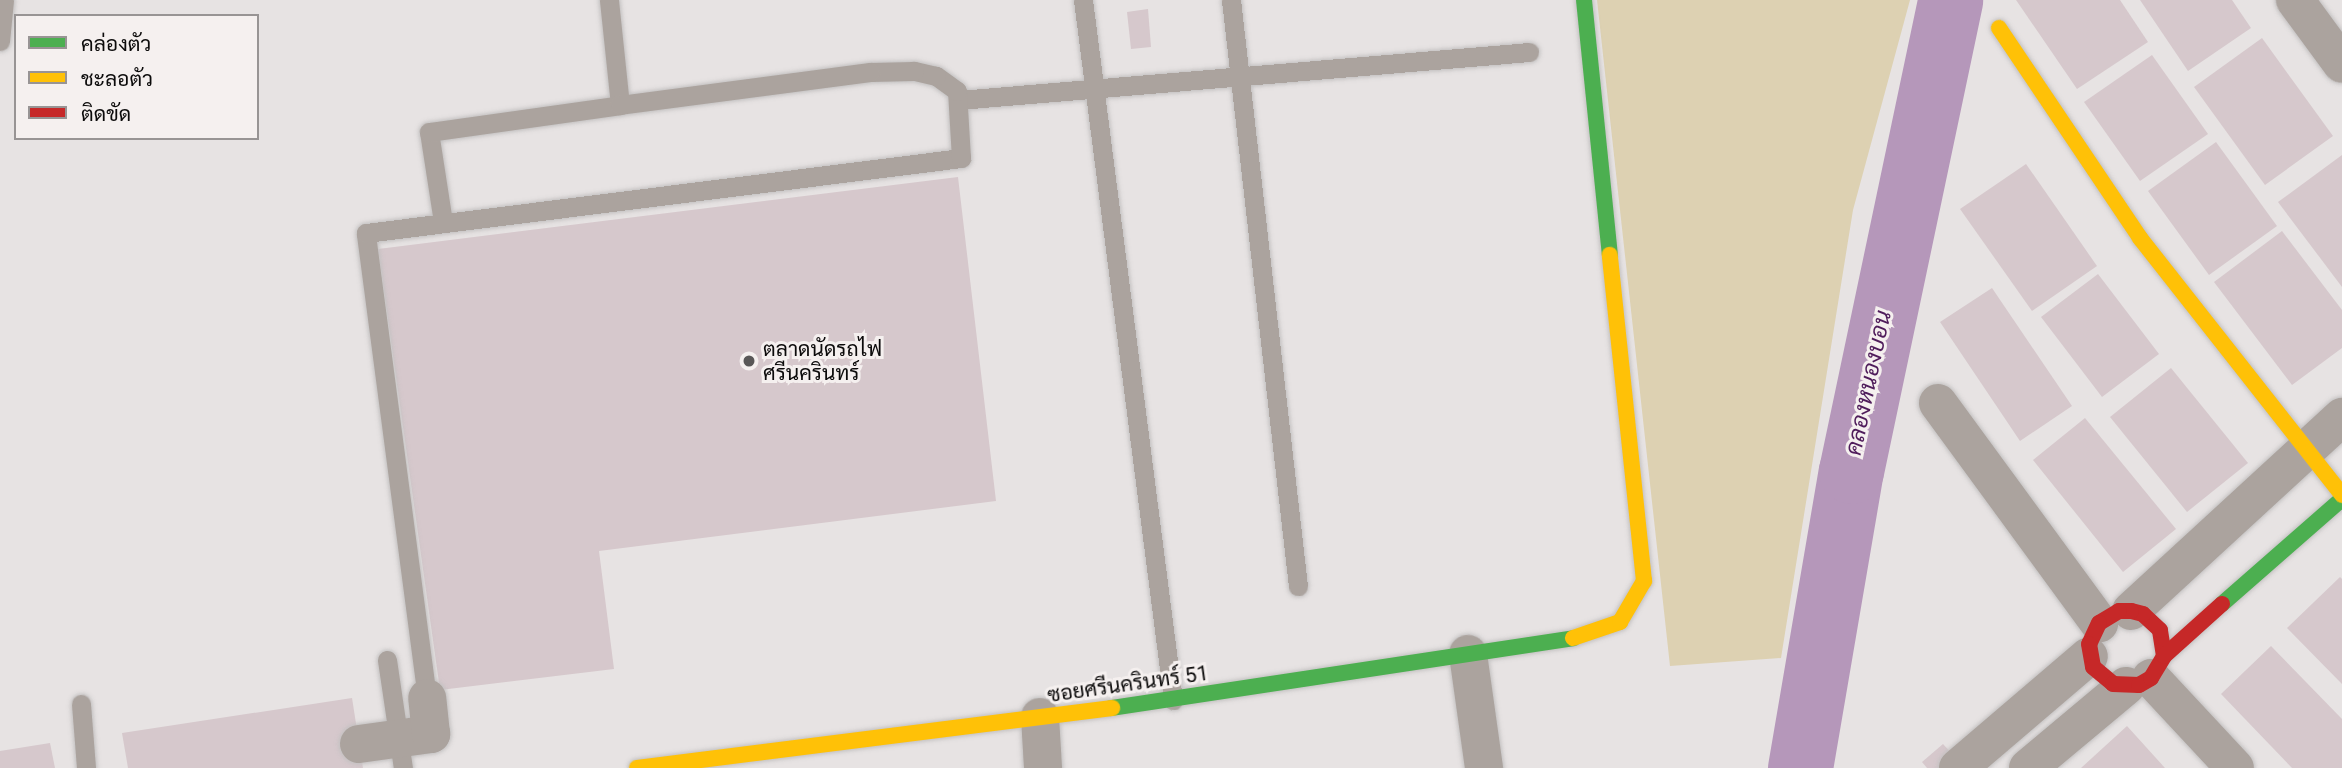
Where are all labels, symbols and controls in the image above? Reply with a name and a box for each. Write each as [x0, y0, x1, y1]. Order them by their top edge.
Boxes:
legend [14, 14, 259, 140]
text: คล่องตัว [81, 32, 151, 56]
text: ชะลอตัว [81, 67, 153, 91]
text: ติดขัด [81, 102, 131, 126]
water label: คลองหนองบอน [1840, 308, 1898, 458]
place label: ตลาดนัดรถไฟ ศรีนครินทร์ [763, 336, 882, 386]
marker: ตลาดนัดรถไฟ ศรีนครินทร์ [741, 353, 757, 369]
street label: ซอยศรีนครินทร์ 51 [1046, 660, 1210, 708]

